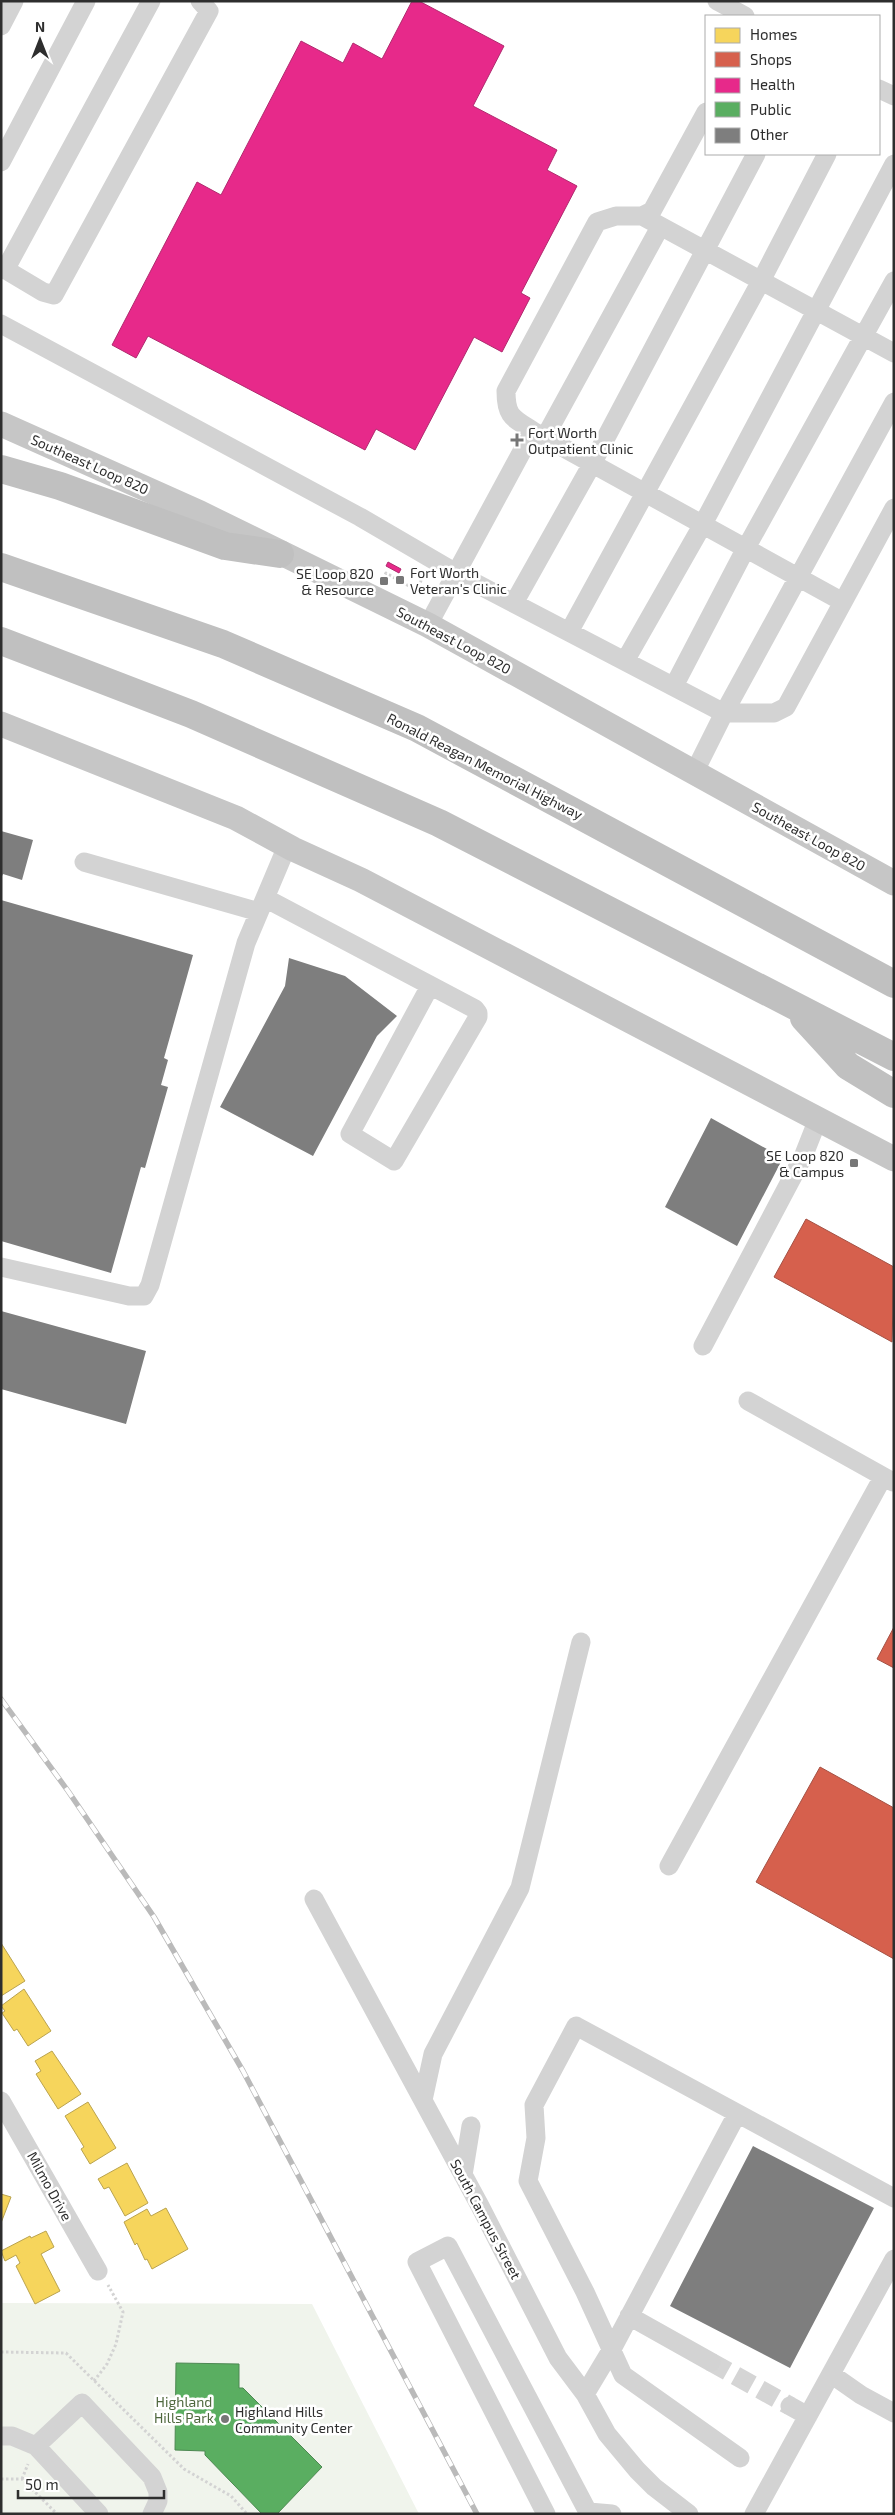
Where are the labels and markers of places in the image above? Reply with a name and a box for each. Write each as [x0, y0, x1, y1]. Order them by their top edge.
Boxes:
place label: Fort Worth Outpatient Clinic [528, 424, 634, 457]
marker: Fort Worth Outpatient Clinic [510, 433, 524, 447]
place label: Fort Worth Veteran's Clinic [410, 564, 507, 597]
place label: SE Loop 820 & Resource [296, 565, 374, 598]
marker: Fort Worth Veteran's Clinic [394, 574, 406, 586]
marker: SE Loop 820 & Resource [378, 575, 390, 587]
place label: SE Loop 820 & Campus [766, 1147, 844, 1180]
marker: SE Loop 820 & Campus [848, 1157, 860, 1169]
place label: Highland Hills Community Center [235, 2403, 353, 2436]
marker: Highland Hills Community Center [219, 2413, 231, 2425]

